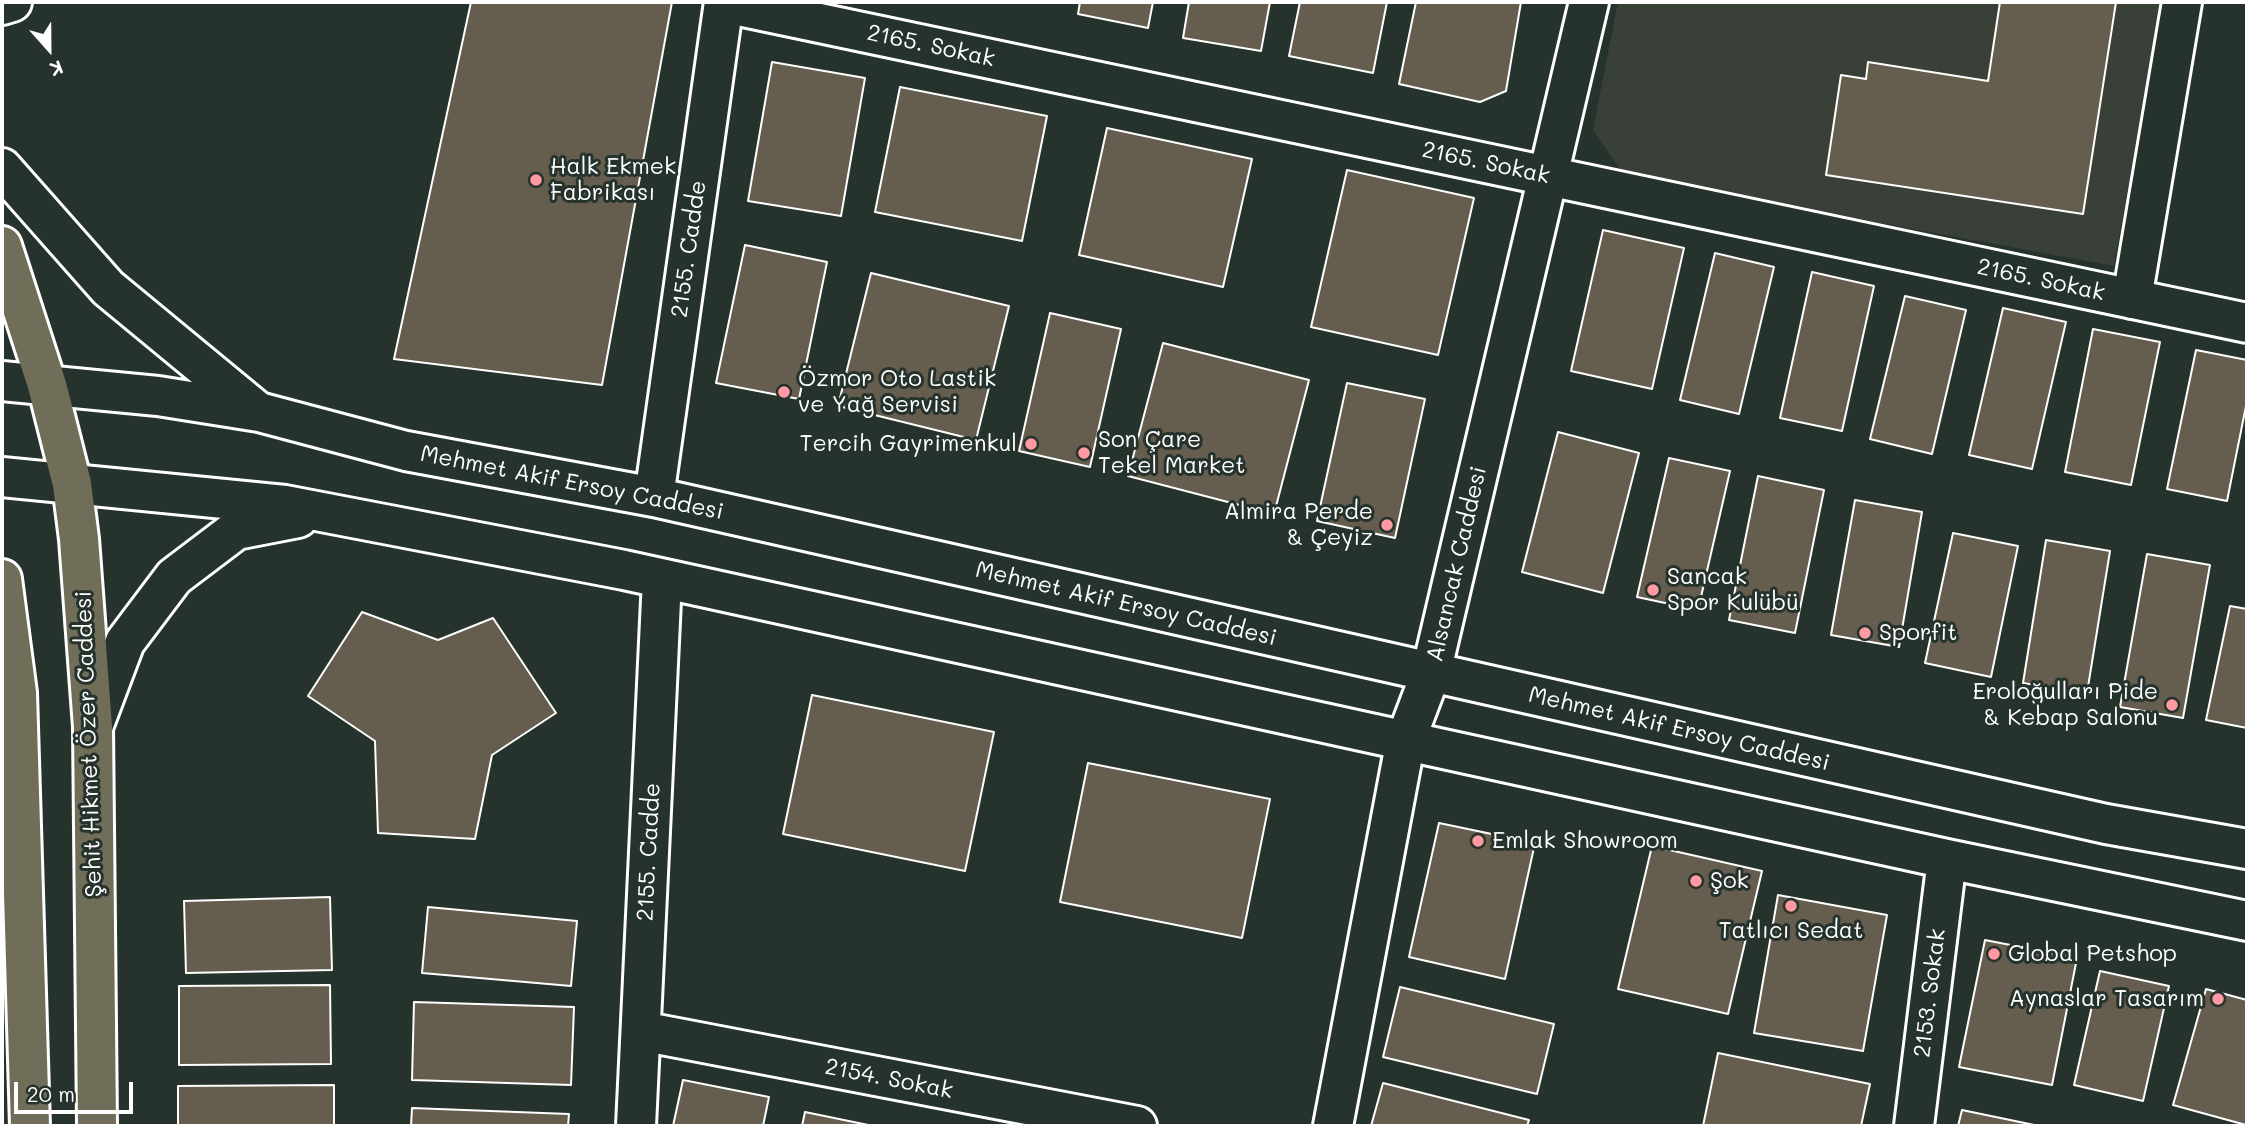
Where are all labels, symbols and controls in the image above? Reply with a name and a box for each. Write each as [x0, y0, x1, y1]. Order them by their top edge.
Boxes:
north arrow [14, 14, 84, 84]
street label: 2165. Sokak [865, 19, 997, 73]
text: K [46, 55, 67, 83]
street label: 2165. Sokak [1420, 136, 1552, 190]
place label: Halk Ekmek Fabrikası [550, 153, 676, 207]
marker: Halk Ekmek Fabrikası [528, 172, 544, 188]
street label: 2155. Cadde [666, 179, 712, 319]
street label: 2165. Sokak [1975, 253, 2107, 307]
place label: Özmor Oto Lastik ve Yağ Servisi [798, 365, 996, 419]
marker: Özmor Oto Lastik ve Yağ Servisi [776, 384, 792, 400]
place label: Son Çare Tekel Market [1098, 426, 1245, 480]
place label: Tercih Gayrimenkul [800, 430, 1017, 458]
marker: Tercih Gayrimenkul [1023, 436, 1039, 452]
street label: Mehmet Akif Ersoy Caddesi [418, 440, 726, 526]
marker: Son Çare Tekel Market [1076, 445, 1092, 461]
street label: Alsancak Caddesi [1421, 464, 1493, 664]
place label: Almira Perde & Çeyiz [1224, 498, 1373, 552]
marker: Almira Perde & Çeyiz [1379, 517, 1395, 533]
street label: Mehmet Akif Ersoy Caddesi [973, 556, 1279, 652]
place label: Sancak Spor Kulübü [1667, 563, 1799, 617]
marker: Sancak Spor Kulübü [1645, 582, 1661, 598]
street label: Şehit Hikmet Özer Caddesi [70, 590, 108, 898]
place label: Sporfit [1879, 619, 1957, 647]
marker: Sporfit [1857, 625, 1873, 641]
place label: Eroloğulları Pide & Kebap Salonu [1972, 678, 2158, 732]
street label: Mehmet Akif Ersoy Caddesi [1526, 681, 1832, 777]
marker: Eroloğulları Pide & Kebap Salonu [2164, 697, 2180, 713]
street label: 2155. Cadde [632, 782, 666, 922]
place label: Emlak Showroom [1492, 827, 1678, 855]
marker: Emlak Showroom [1470, 833, 1486, 849]
place label: Şok [1710, 867, 1749, 895]
marker: Şok [1688, 873, 1704, 889]
marker: Tatlıcı Sedat [1783, 898, 1799, 914]
place label: Tatlıcı Sedat [1719, 917, 1863, 945]
street label: 2153. Sokak [1908, 927, 1952, 1059]
place label: Global Petshop [2008, 940, 2177, 968]
marker: Global Petshop [1986, 946, 2002, 962]
place label: Aynaslar Tasarım [2009, 985, 2204, 1013]
marker: Aynaslar Tasarım [2210, 991, 2226, 1007]
street label: 2154. Sokak [823, 1053, 955, 1105]
scale bar [18, 1068, 136, 1112]
text: 20 m [27, 1080, 75, 1107]

